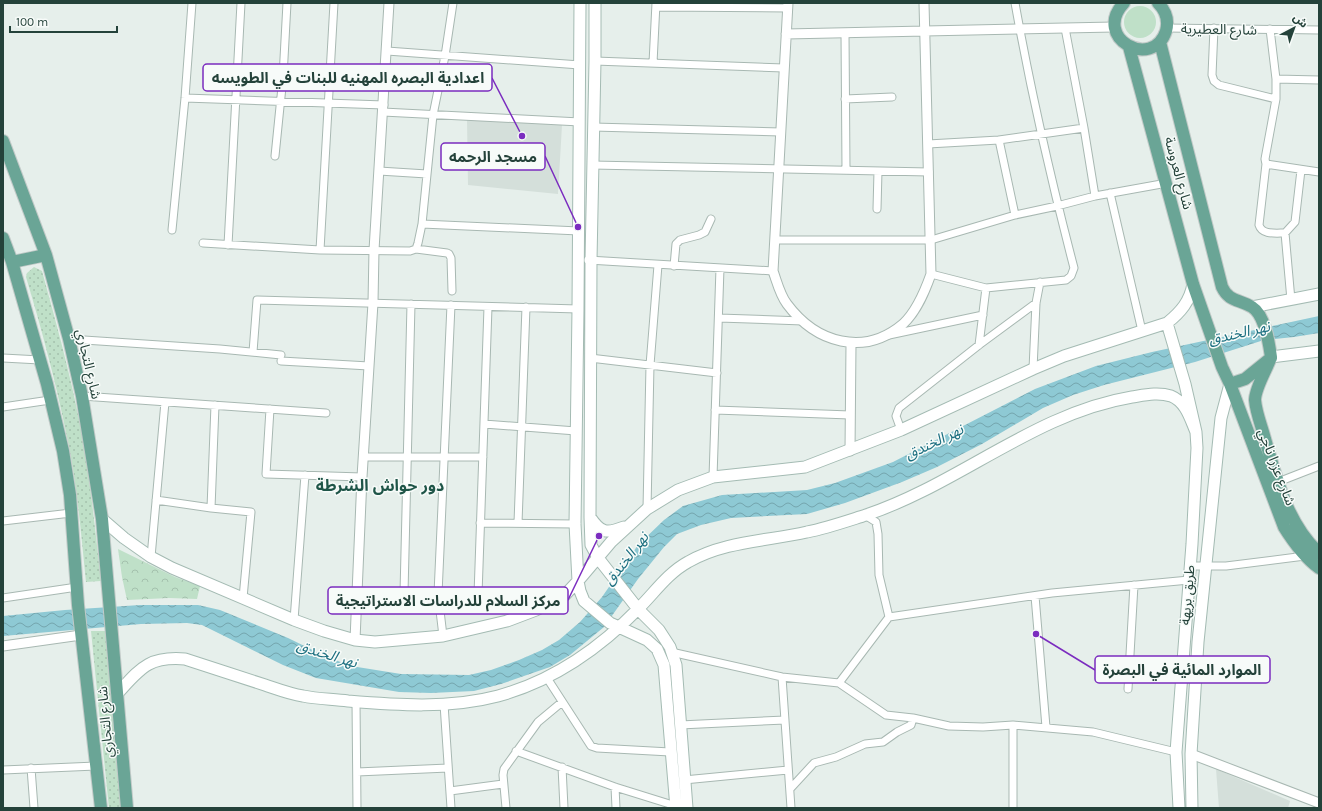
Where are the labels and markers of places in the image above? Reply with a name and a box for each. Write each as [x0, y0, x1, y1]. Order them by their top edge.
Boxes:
callout: اعدادية البصره المهنيه للبنات في الطويسه [203, 64, 492, 91]
callout: مسجد الرحمه [441, 143, 545, 170]
callout: مركز السلام للدراسات الاستراتيجية [328, 587, 568, 614]
callout: الموارد المائية في البصرة [1095, 656, 1270, 683]

